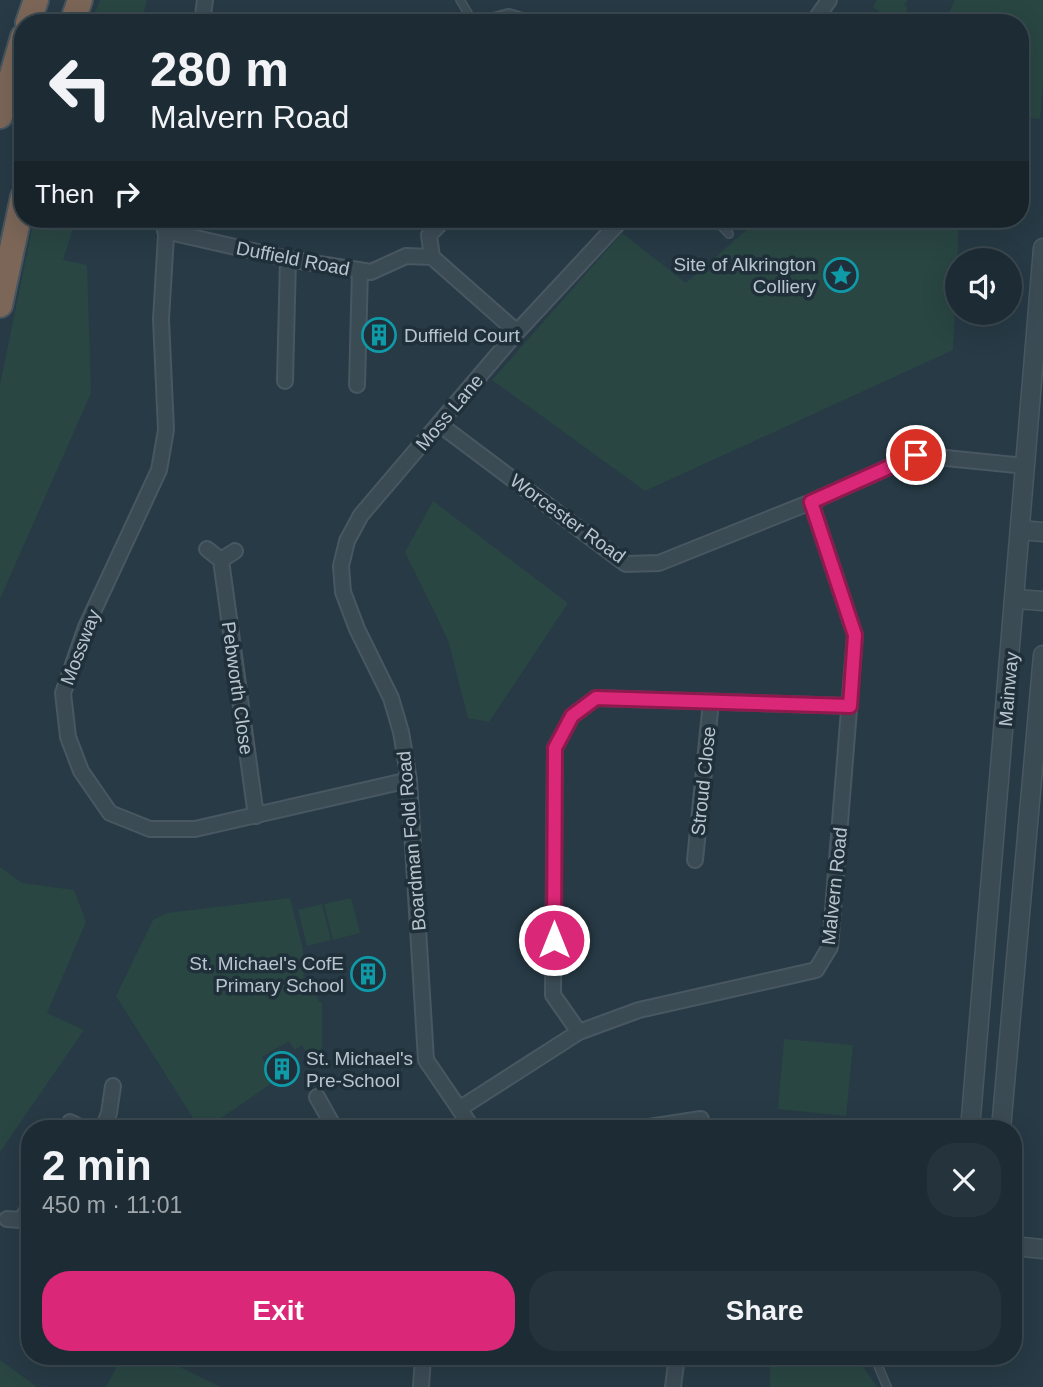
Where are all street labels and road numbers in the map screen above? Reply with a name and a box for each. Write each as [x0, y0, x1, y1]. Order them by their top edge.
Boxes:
street label: Duffield Road [235, 237, 351, 280]
street label: Moss Lane [411, 370, 487, 455]
street label: Worcester Road [506, 470, 629, 567]
street label: Mossway [56, 606, 105, 688]
street label: Pebworth Close [218, 620, 257, 756]
street label: Mainway [995, 650, 1022, 727]
street label: Stroud Close [687, 725, 720, 837]
street label: Boardman Fold Road [393, 750, 430, 932]
street label: Malvern Road [818, 826, 851, 946]

